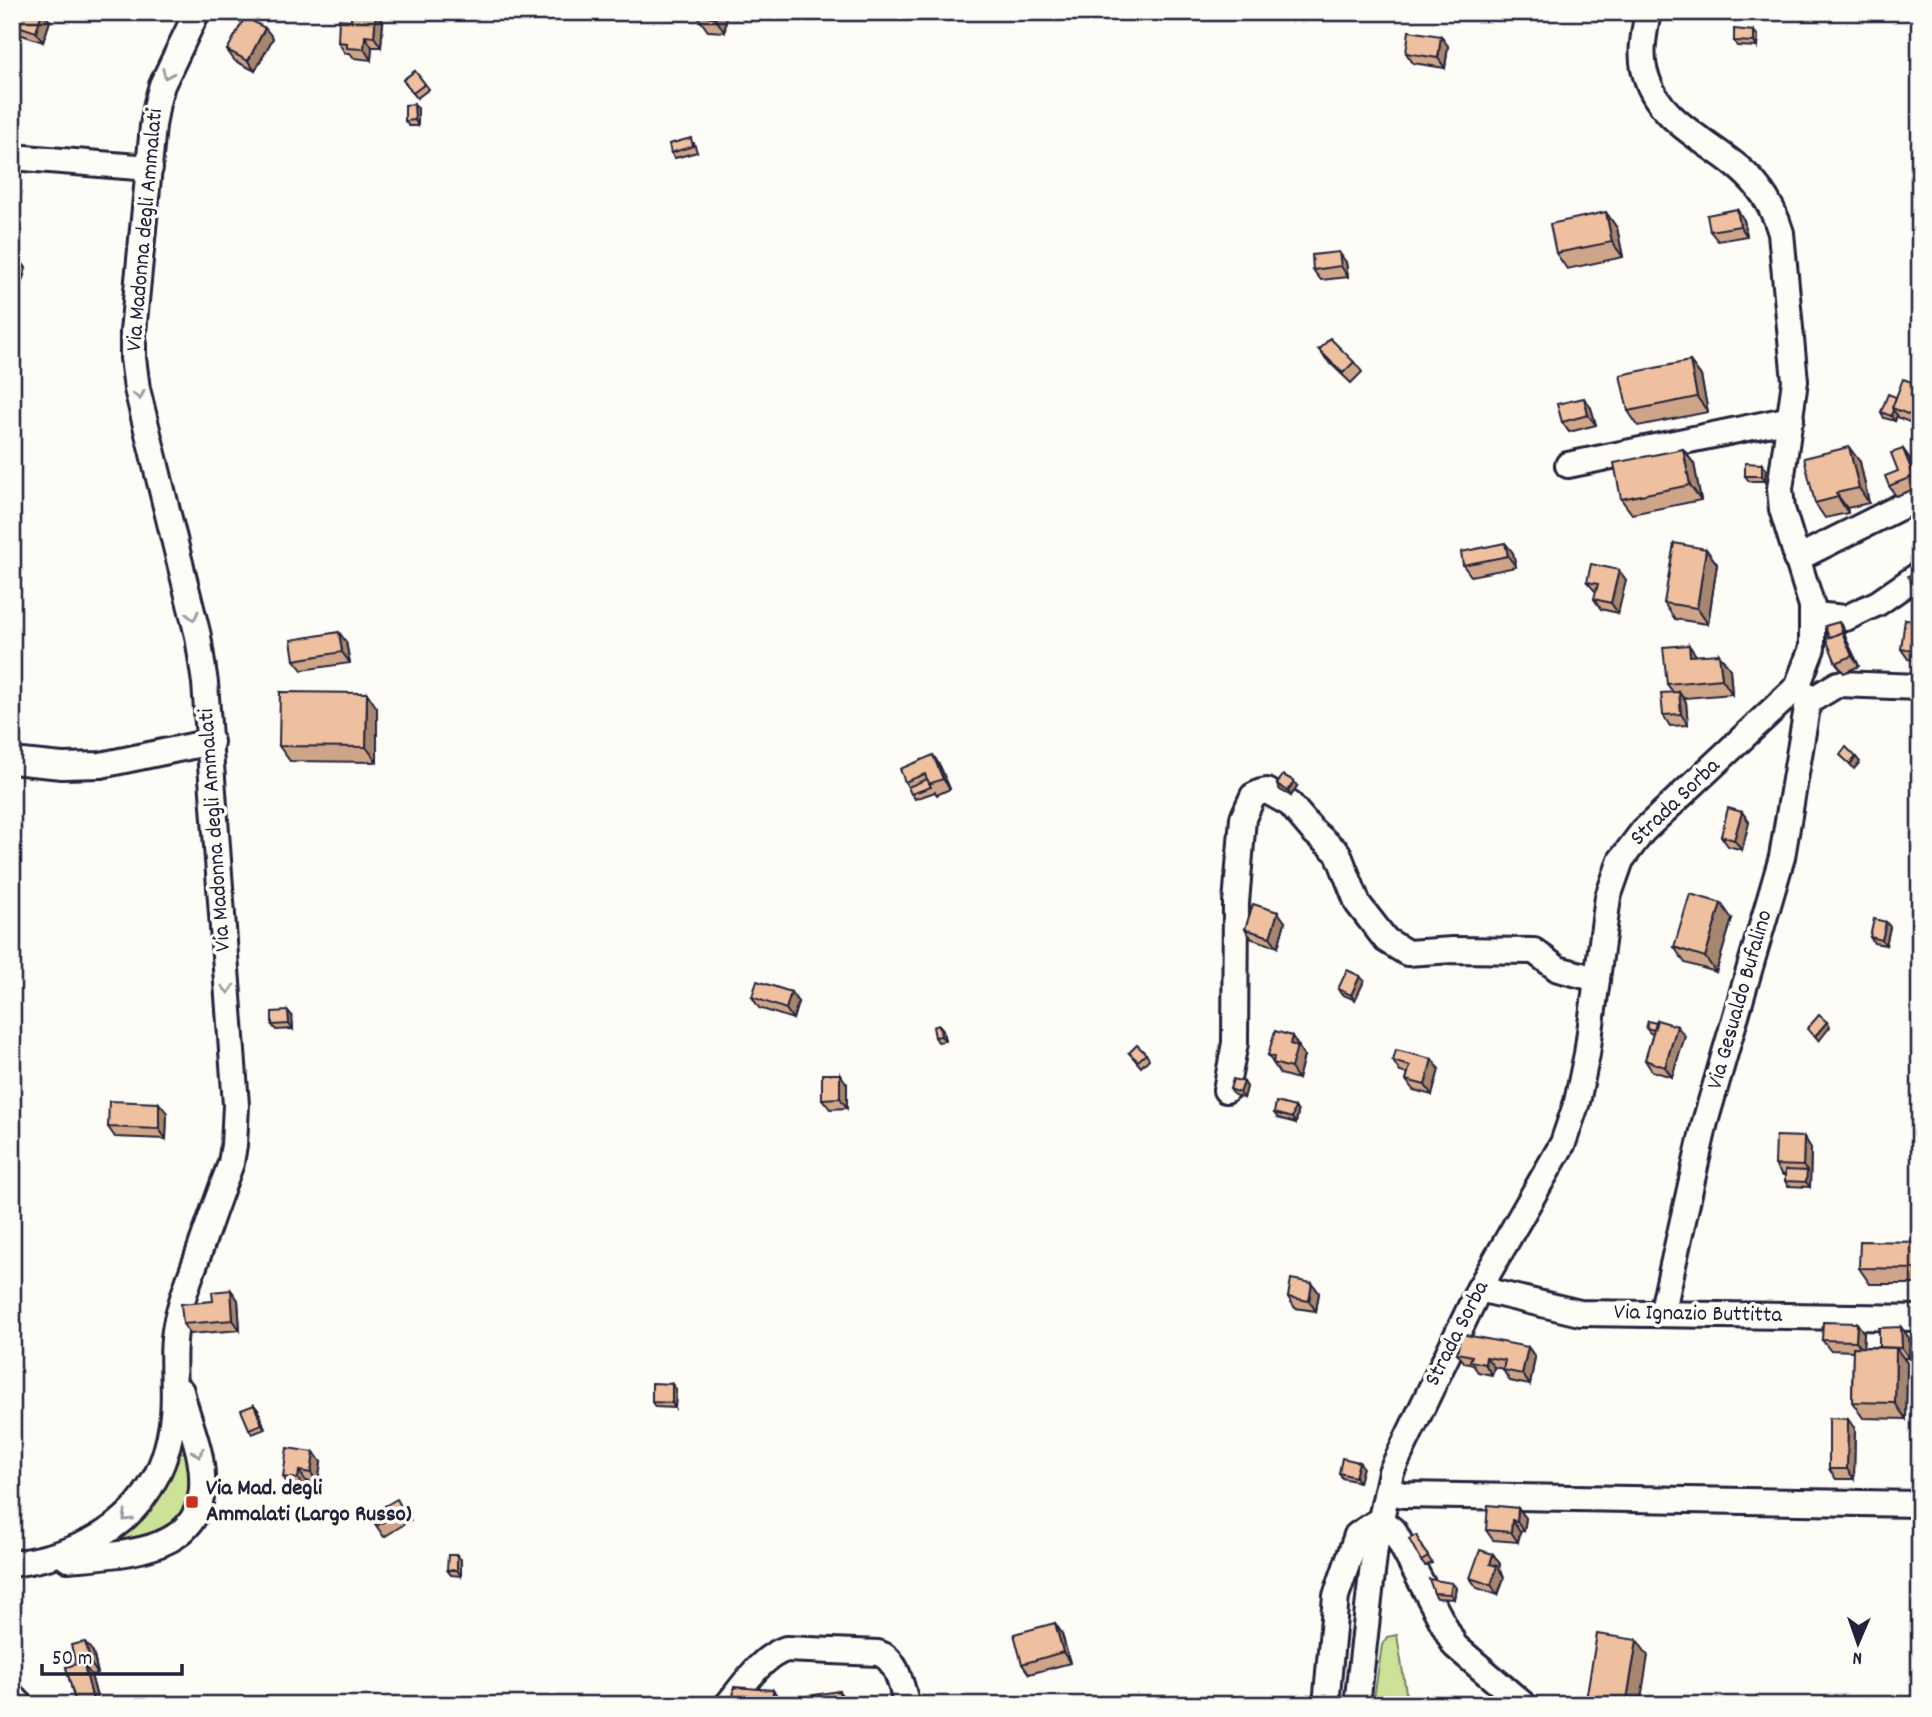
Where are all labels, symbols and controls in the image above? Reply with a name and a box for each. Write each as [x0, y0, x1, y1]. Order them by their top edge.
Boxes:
one-way arrow [161, 66, 175, 79]
street label: Via Madonna degli Ammalati [119, 107, 173, 353]
one-way arrow [131, 389, 145, 401]
one-way arrow [185, 610, 199, 622]
street label: Via Madonna degli Ammalati [191, 707, 241, 953]
street label: Strada Sorba [1623, 751, 1729, 855]
street label: Via Gesualdo Bufalino [1700, 906, 1782, 1094]
one-way arrow [220, 984, 235, 995]
street label: Strada Sorba [1417, 1274, 1499, 1392]
street label: Via Ignazio Buttitta [1614, 1297, 1784, 1333]
one-way arrow [189, 1447, 204, 1459]
place label: Via Mad. degli Ammalati (Largo Russo) [206, 1473, 412, 1532]
marker: Via Mad. degli Ammalati (Largo Russo) [184, 1494, 200, 1510]
one-way arrow [122, 1508, 135, 1521]
north arrow [1824, 1608, 1894, 1678]
scale bar [42, 1633, 182, 1677]
text: N [1852, 1643, 1863, 1670]
text: 50 m [52, 1645, 92, 1675]

